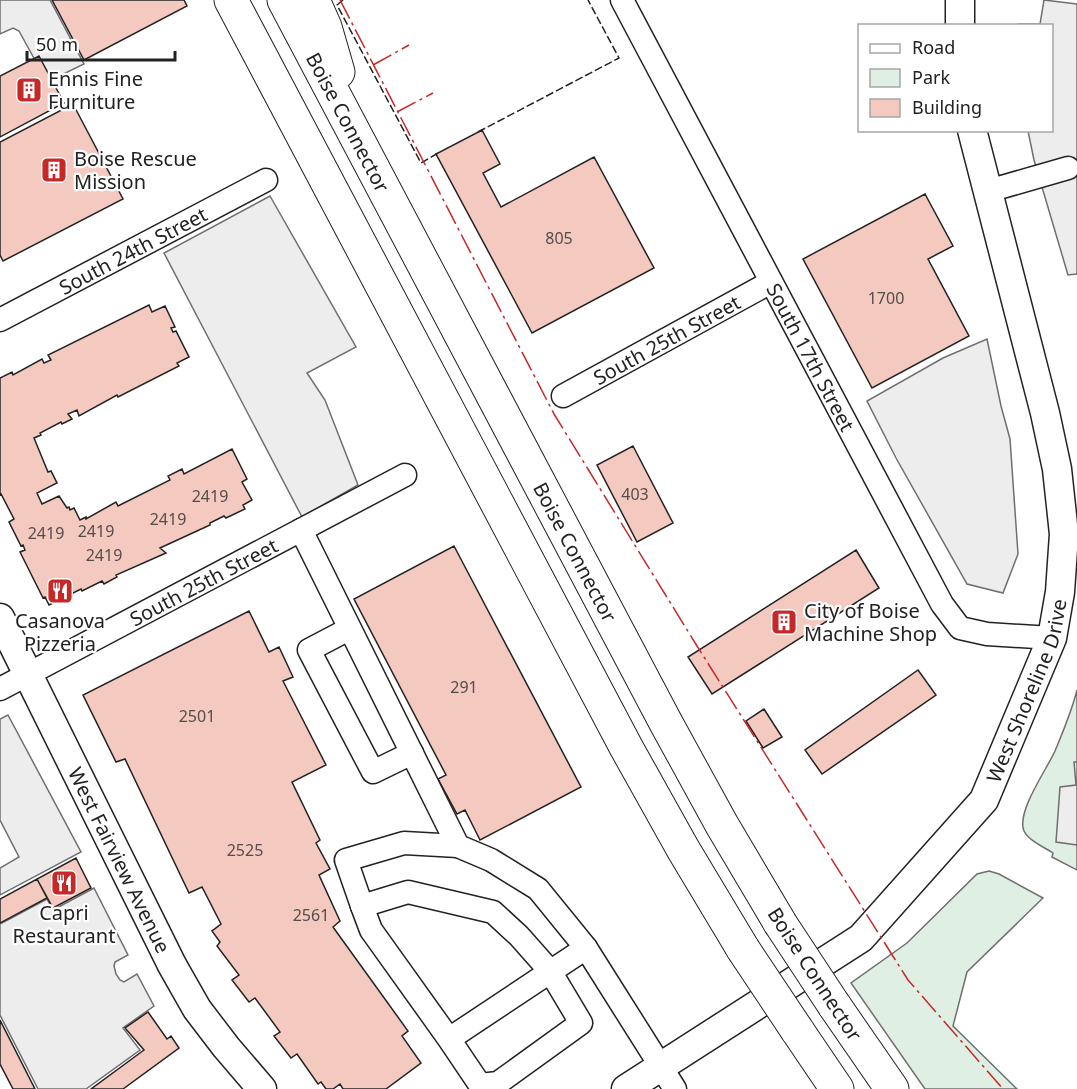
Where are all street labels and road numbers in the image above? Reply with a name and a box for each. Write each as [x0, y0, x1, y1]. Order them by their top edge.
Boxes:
street label: Boise Connector [300, 47, 396, 197]
street label: South 24th Street [54, 200, 212, 300]
street label: South 17th Street [761, 278, 861, 436]
street label: South 25th Street [588, 288, 745, 391]
street label: Boise Connector [528, 477, 623, 626]
street label: South 25th Street [125, 531, 282, 632]
street label: West Shoreline Drive [979, 597, 1072, 786]
street label: West Fairview Avenue [63, 763, 177, 957]
street label: Boise Connector [762, 902, 868, 1046]

